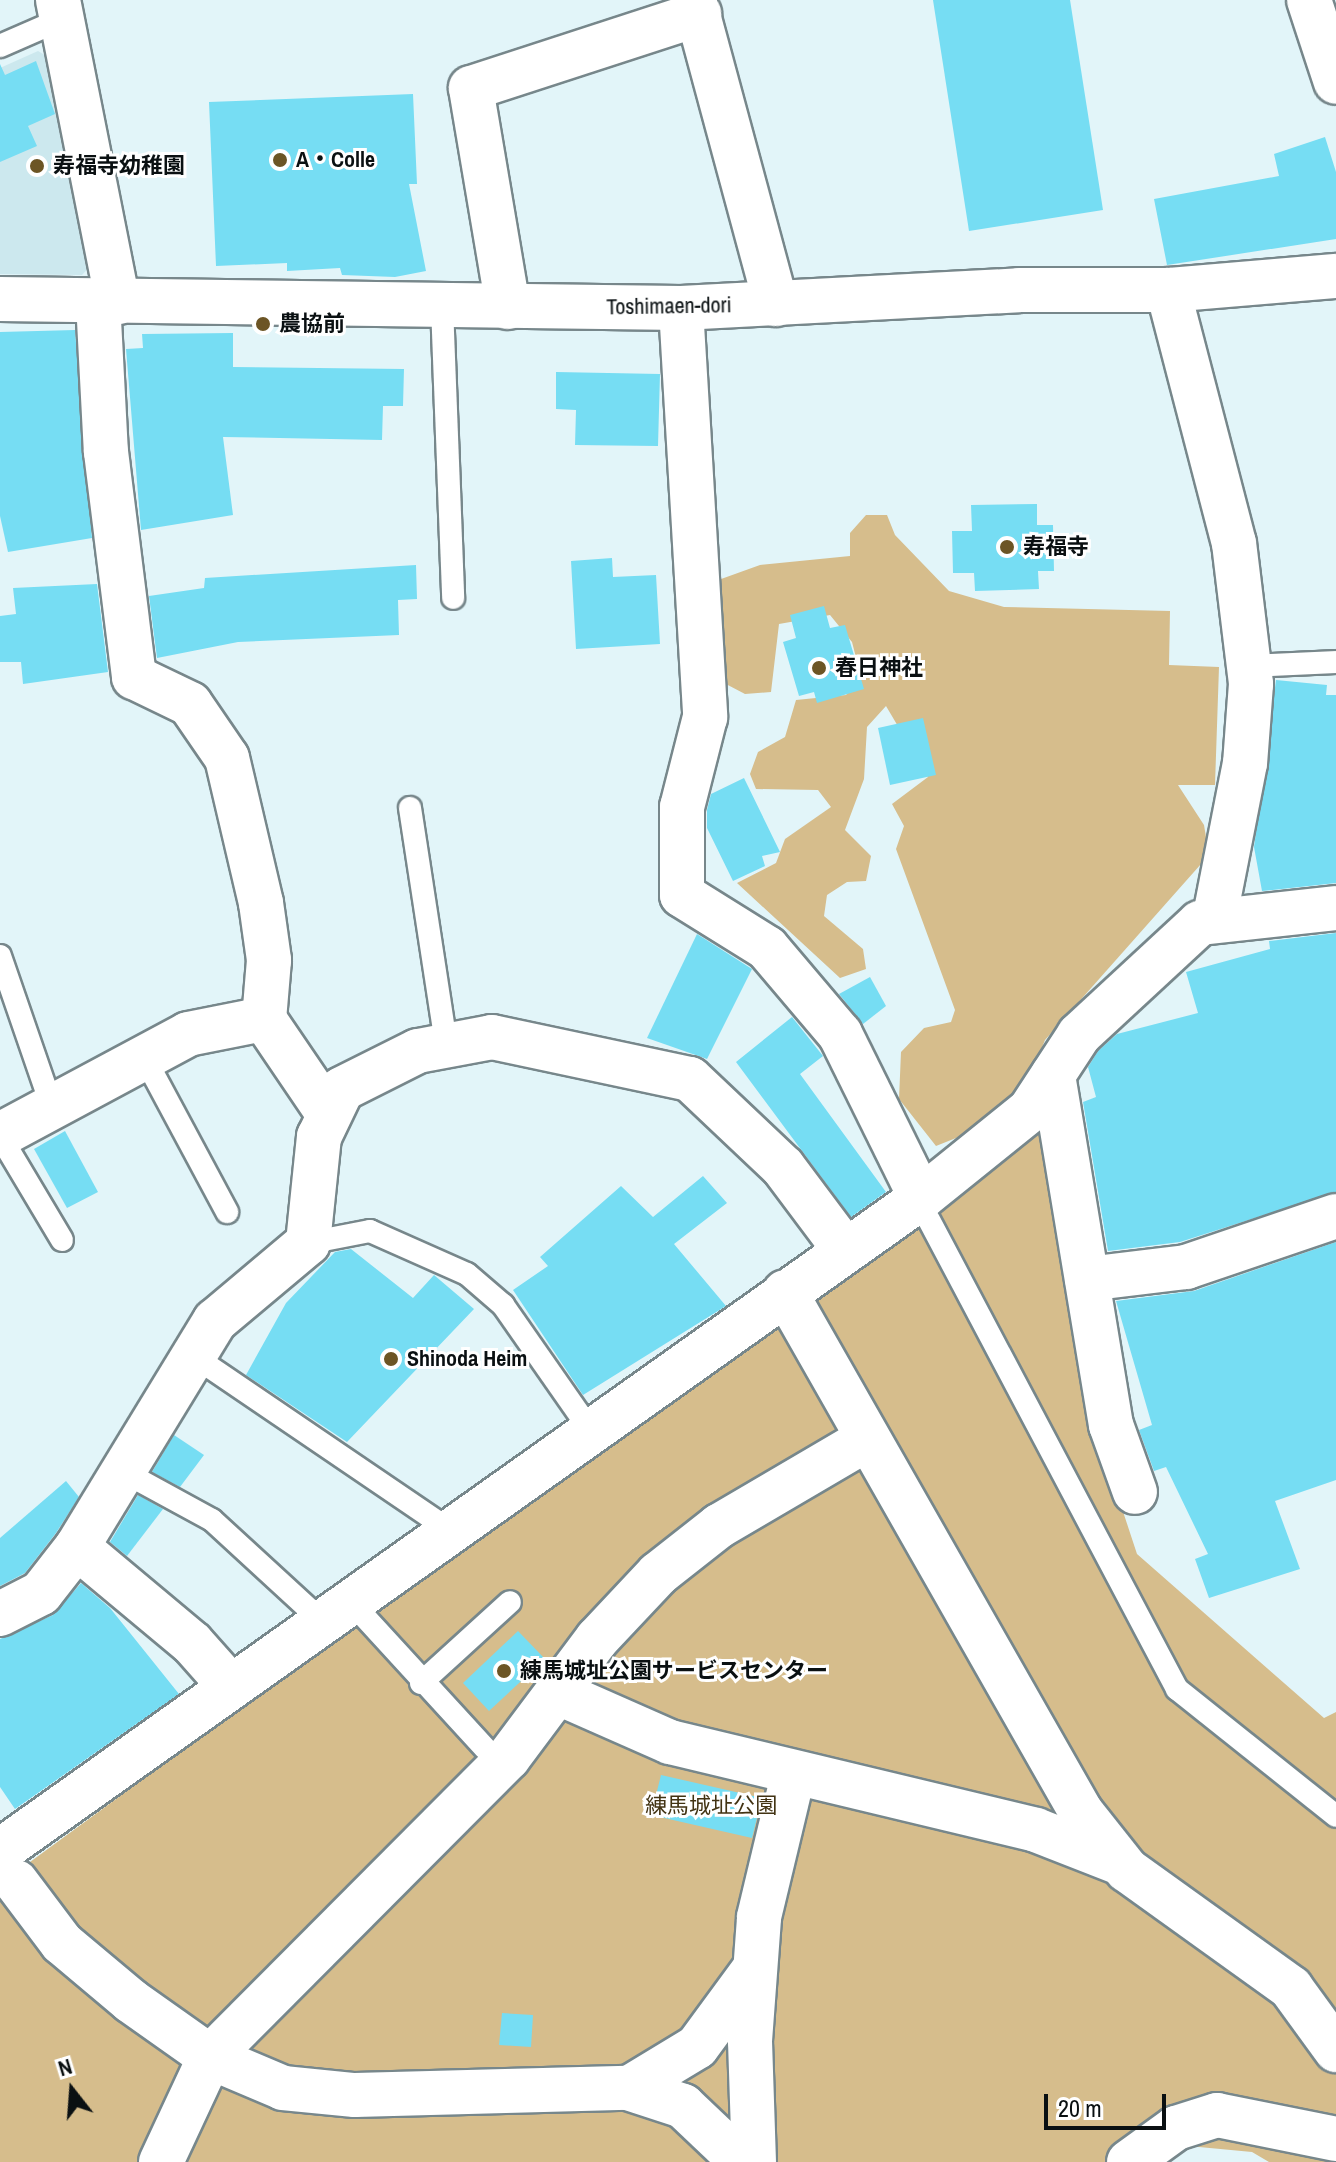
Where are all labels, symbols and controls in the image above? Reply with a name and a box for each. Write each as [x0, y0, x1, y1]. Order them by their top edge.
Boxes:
place label: A・Colle [296, 147, 375, 173]
marker: A・Colle [271, 151, 289, 169]
place label: 寿福寺幼稚園 [53, 153, 185, 179]
marker: 寿福寺幼稚園 [28, 157, 46, 175]
street label: Toshimaen-dori [606, 292, 732, 320]
place label: 農協前 [279, 311, 345, 337]
marker: 農協前 [254, 315, 272, 333]
place label: 寿福寺 [1023, 534, 1089, 560]
marker: 寿福寺 [998, 538, 1016, 556]
place label: 春日神社 [835, 655, 923, 681]
marker: 春日神社 [810, 659, 828, 677]
place label: Shinoda Heim [407, 1346, 527, 1372]
marker: Shinoda Heim [382, 1350, 400, 1368]
place label: 練馬城址公園サービスセンター [520, 1658, 828, 1684]
marker: 練馬城址公園サービスセンター [495, 1662, 513, 1680]
park label: 練馬城址公園 [645, 1793, 777, 1819]
north arrow [32, 2050, 112, 2130]
text: N [54, 2051, 76, 2083]
scale bar [1048, 2078, 1170, 2128]
text: 20 m [1058, 2092, 1102, 2124]

